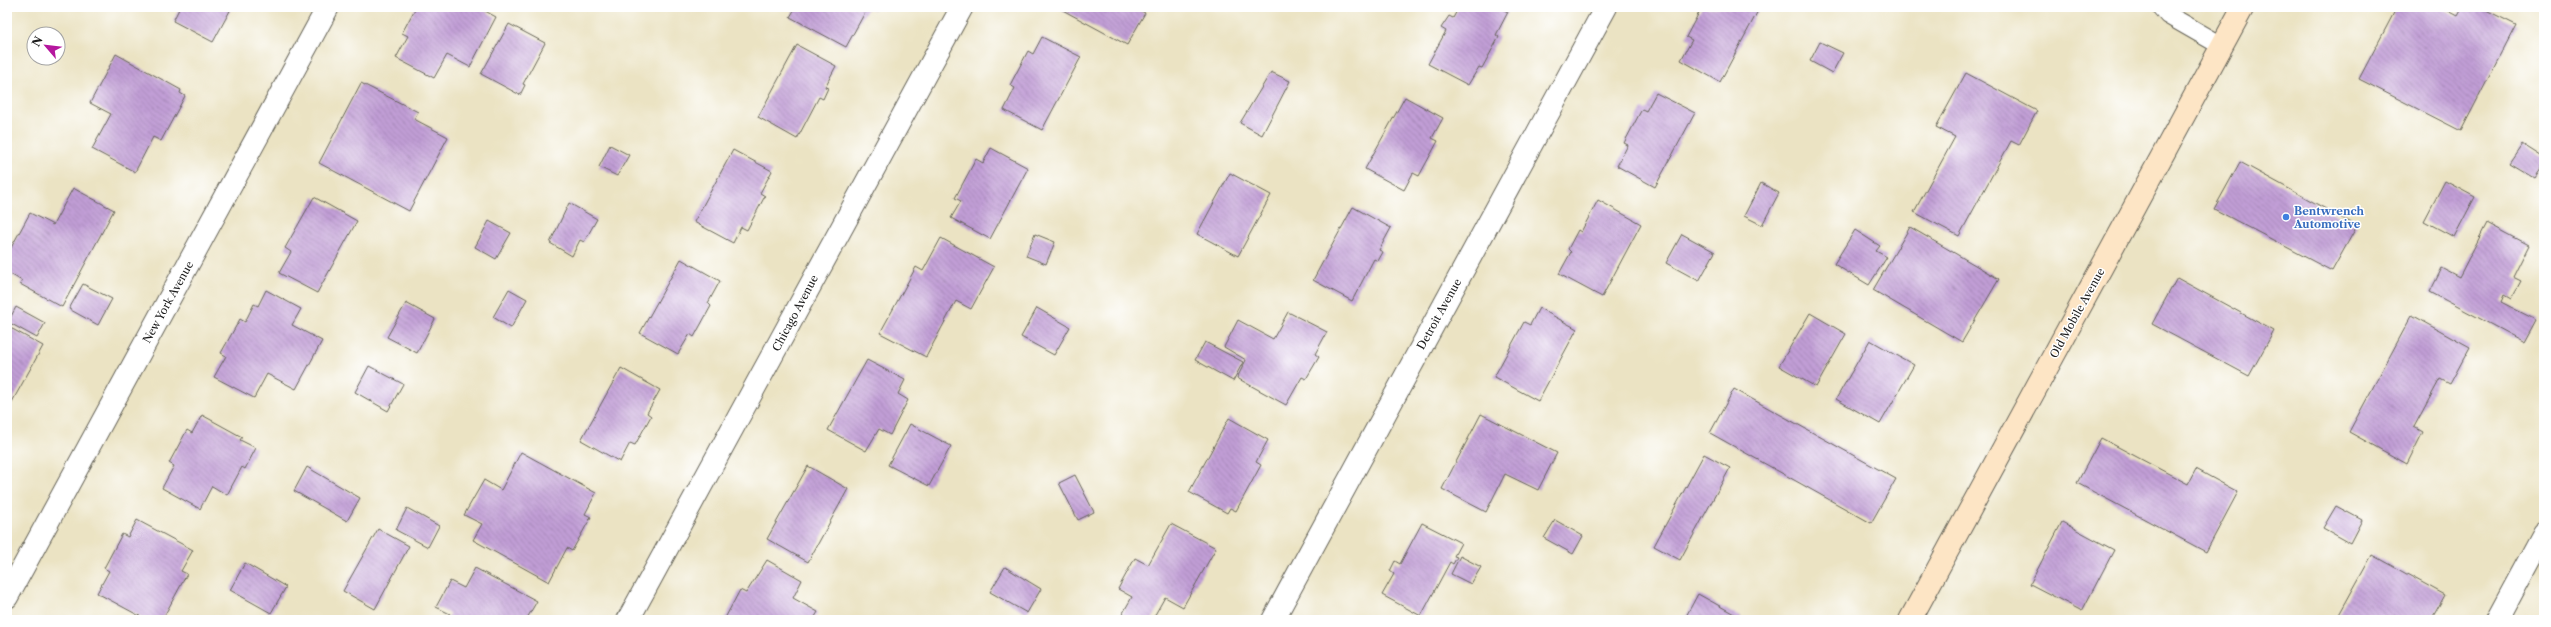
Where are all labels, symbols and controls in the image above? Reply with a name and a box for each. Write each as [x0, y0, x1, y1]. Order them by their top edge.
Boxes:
north arrow [26, 26, 66, 66]
text: N [29, 33, 46, 49]
place label: Bentwrench Automotive [2293, 204, 2365, 231]
marker: Bentwrench Automotive [2281, 212, 2291, 222]
street label: New York Avenue [140, 258, 196, 346]
street label: Old Mobile Avenue [2047, 266, 2107, 360]
street label: Chicago Avenue [769, 272, 821, 354]
street label: Detroit Avenue [1414, 276, 1464, 352]

